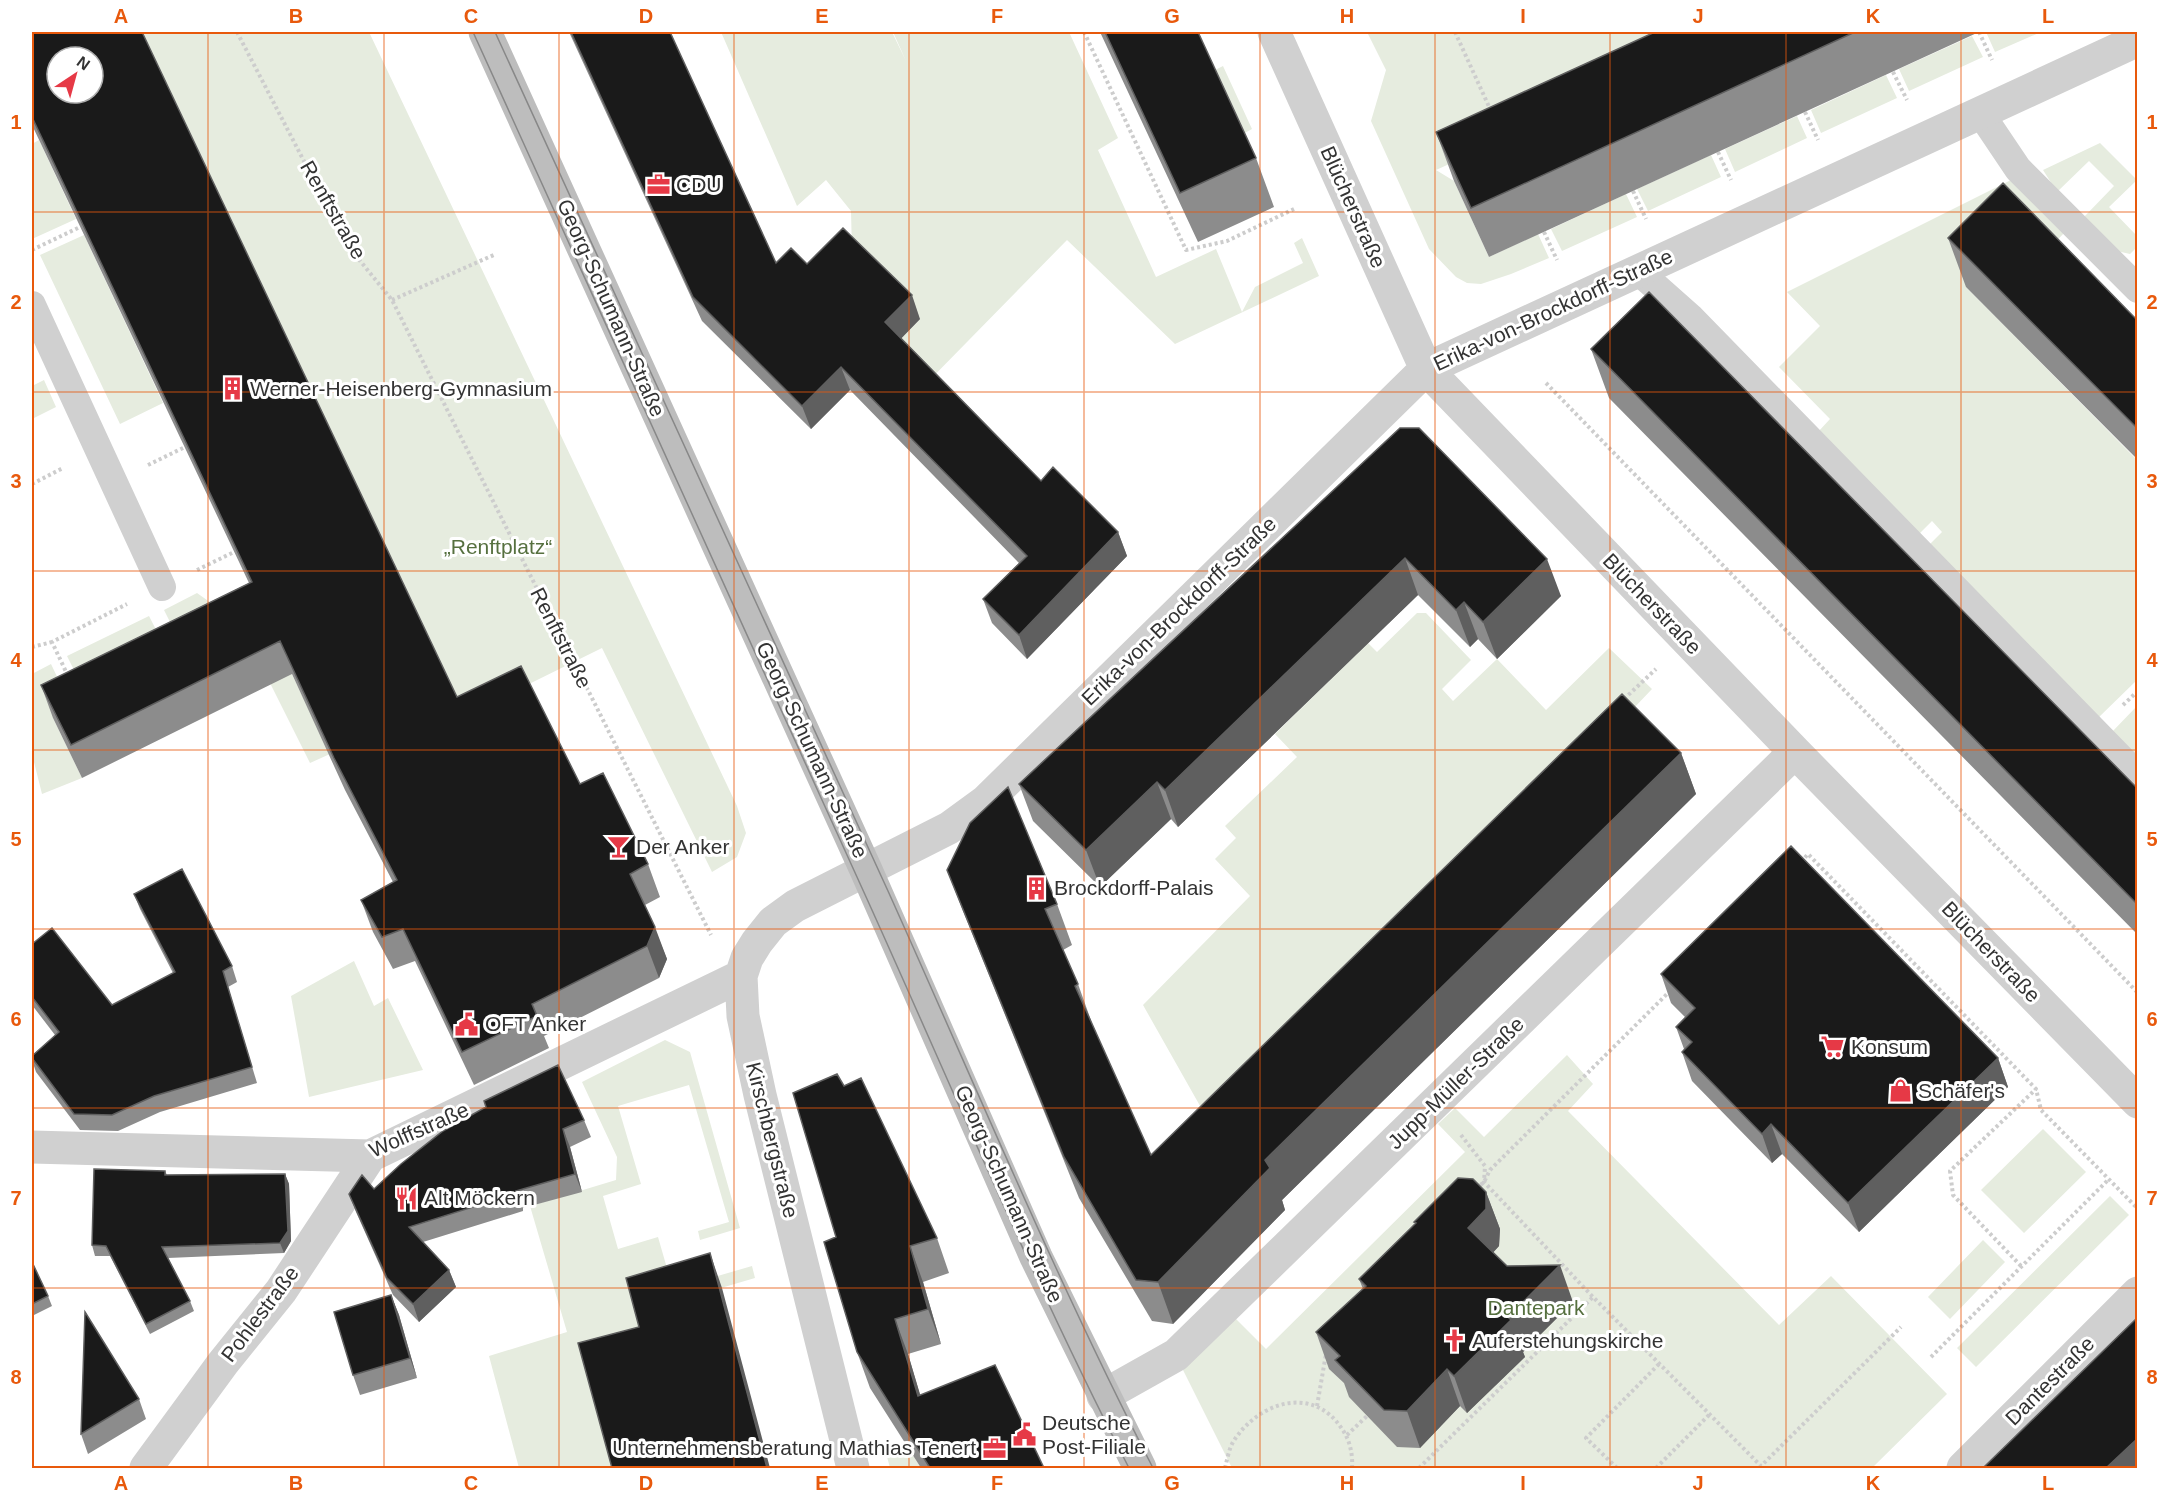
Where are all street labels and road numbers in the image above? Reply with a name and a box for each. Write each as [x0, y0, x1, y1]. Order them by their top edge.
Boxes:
street label: Blücherstraße [1316, 142, 1391, 271]
street label: Renftstraße [296, 156, 371, 263]
street label: Georg-Schumann-Straße [553, 195, 670, 420]
street label: Erika-von-Brockdorff-Straße [1430, 244, 1676, 375]
street label: Erika-von-Brockdorff-Straße [1077, 512, 1281, 710]
street label: Blücherstraße [1599, 549, 1706, 659]
street label: Renftstraße [526, 584, 597, 692]
street label: Georg-Schumann-Straße [752, 638, 873, 861]
street label: Blücherstraße [1938, 897, 2045, 1007]
street label: Jupp-Müller-Straße [1383, 1012, 1528, 1153]
street label: Kirschbergstraße [742, 1060, 803, 1220]
street label: Georg-Schumann-Straße [951, 1081, 1068, 1306]
street label: Wolffstraße [365, 1097, 472, 1162]
street label: Pohlestraße [216, 1262, 303, 1366]
street label: Dantestraße [2001, 1332, 2099, 1430]

